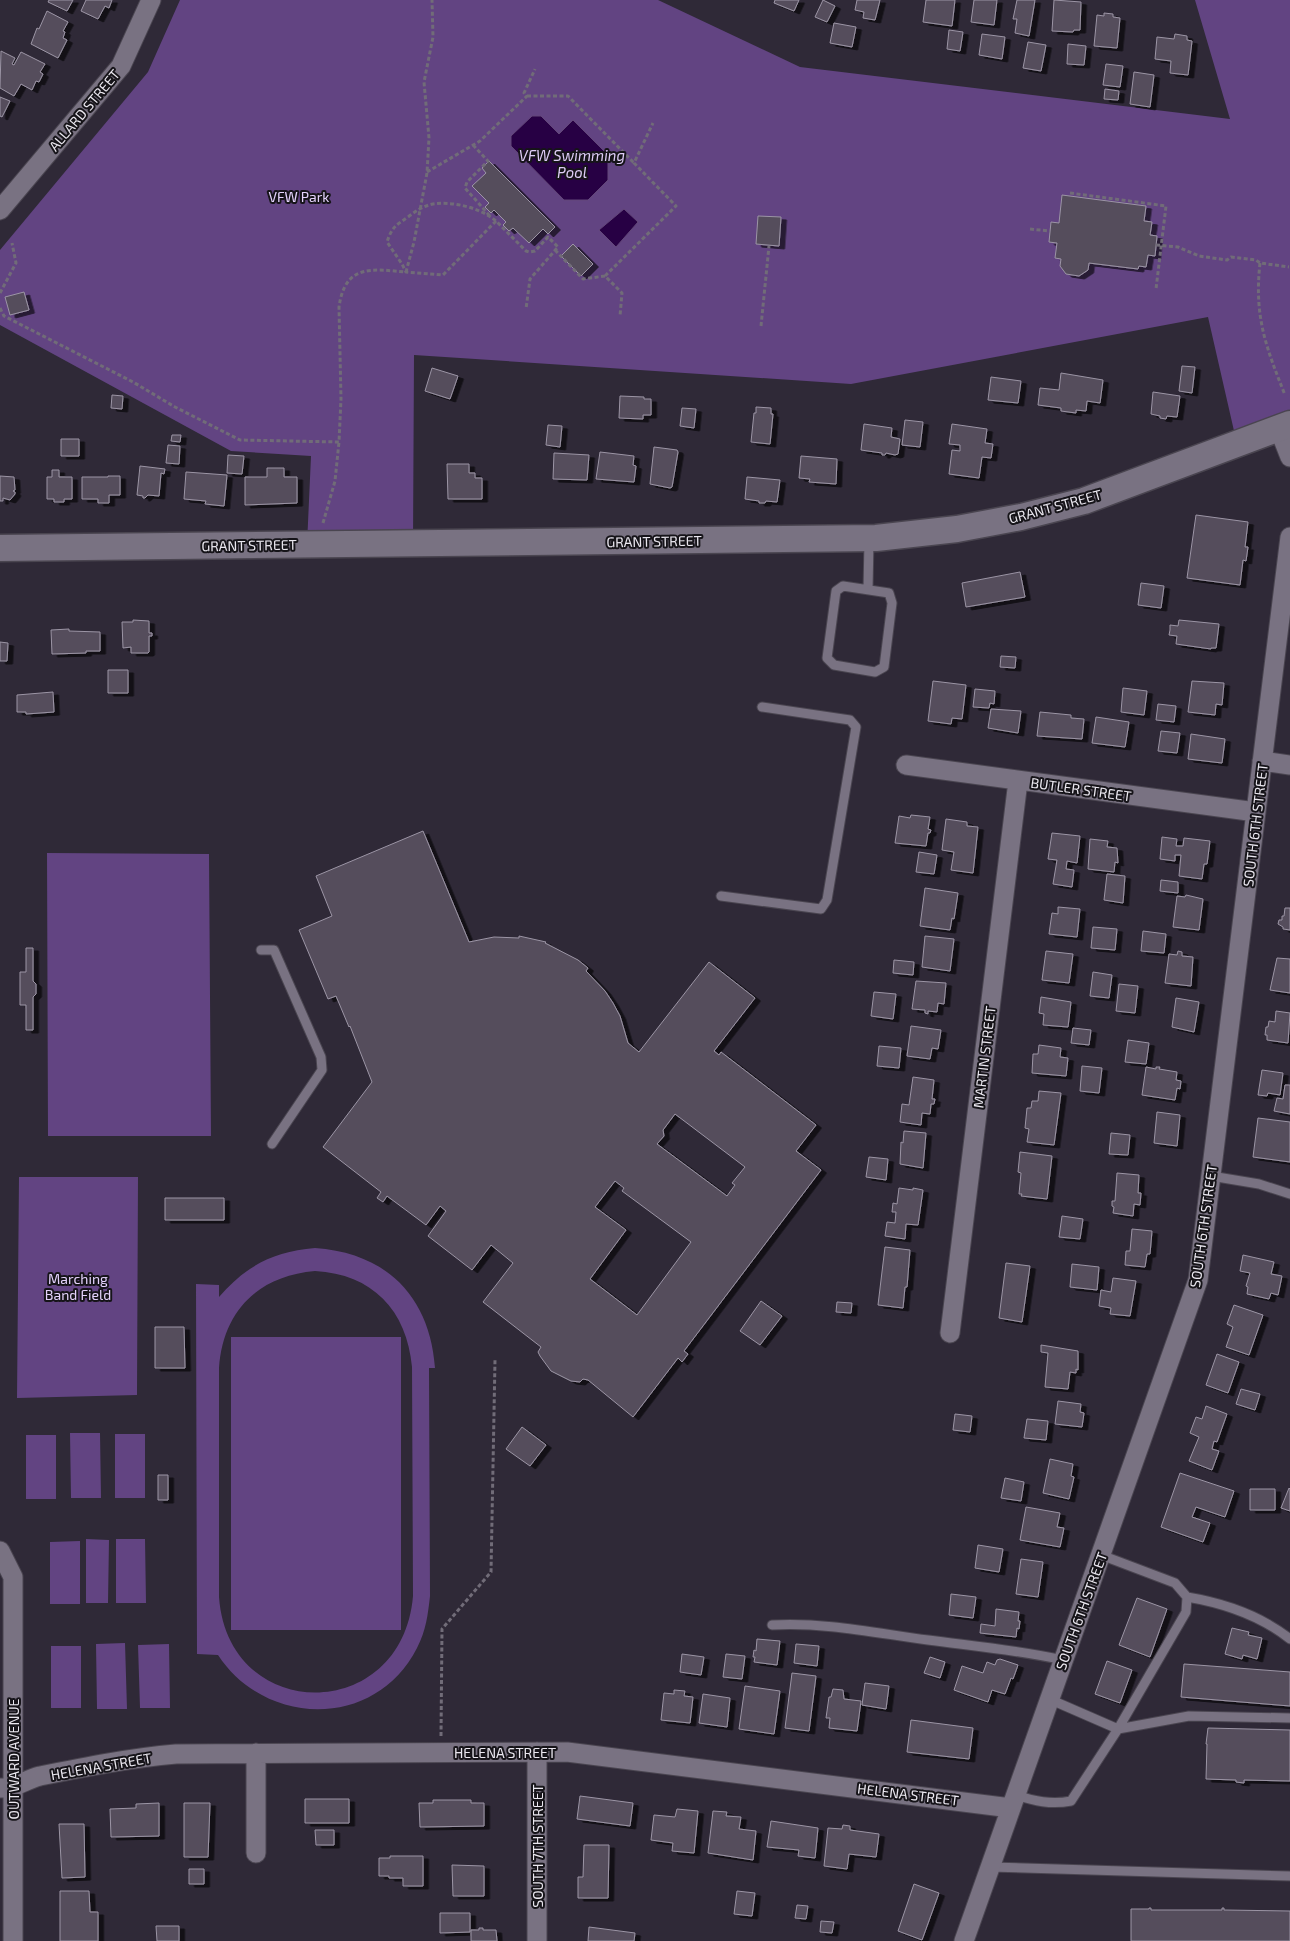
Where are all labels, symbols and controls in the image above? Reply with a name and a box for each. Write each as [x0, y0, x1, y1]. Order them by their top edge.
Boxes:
street label: ALLARD STREET [45, 66, 123, 154]
water label: VFW Swimming Pool [519, 146, 625, 181]
park label: VFW Park [269, 188, 329, 205]
street label: GRANT STREET [1007, 485, 1103, 527]
street label: GRANT STREET [606, 532, 702, 550]
street label: GRANT STREET [201, 536, 297, 554]
street label: SOUTH 6TH STREET [1239, 762, 1271, 888]
street label: BUTLER STREET [1030, 774, 1132, 804]
street label: MARTIN STREET [969, 1005, 999, 1109]
street label: SOUTH 6TH STREET [1186, 1163, 1220, 1289]
park label: Marching Band Field [45, 1270, 111, 1303]
street label: SOUTH 6TH STREET [1052, 1550, 1110, 1672]
street label: OUTWARD AVENUE [5, 1698, 22, 1819]
street label: HELENA STREET [454, 1744, 556, 1761]
street label: HELENA STREET [49, 1749, 153, 1783]
street label: HELENA STREET [856, 1779, 960, 1809]
street label: SOUTH 7TH STREET [529, 1784, 546, 1908]

